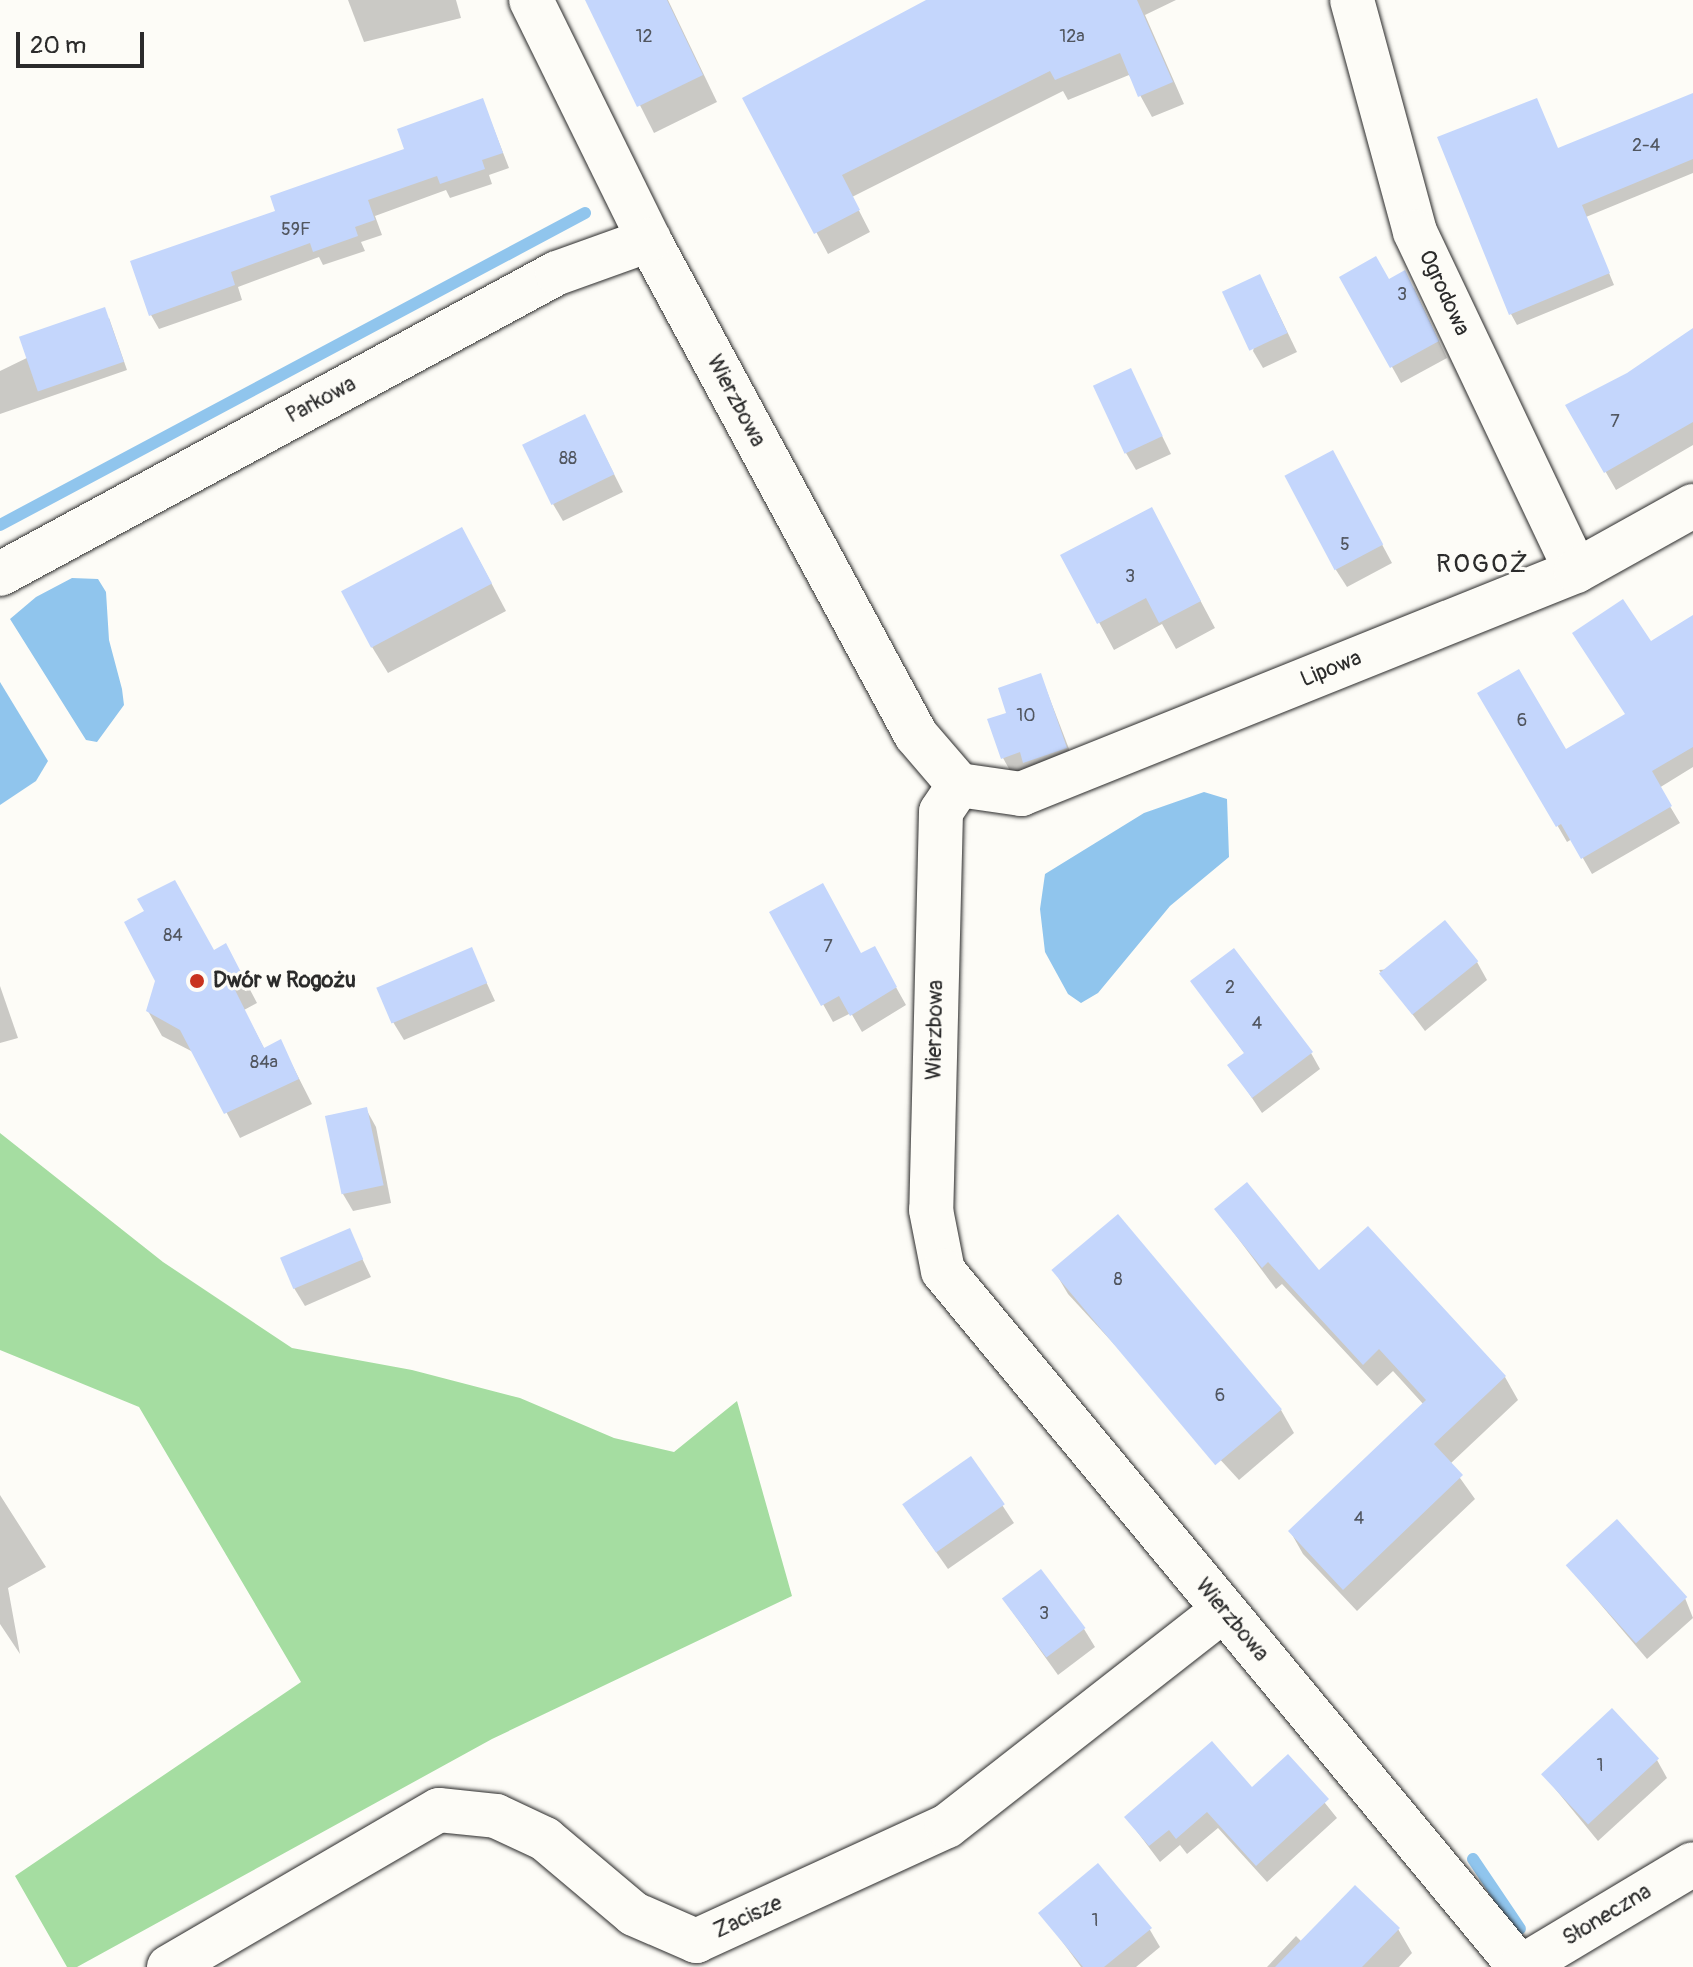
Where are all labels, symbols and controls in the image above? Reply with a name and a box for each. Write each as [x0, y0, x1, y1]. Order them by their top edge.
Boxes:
scale bar [20, 16, 148, 66]
house number: 12 [635, 26, 653, 48]
house number: 12a [1059, 26, 1085, 48]
text: 20 m [30, 31, 86, 60]
house number: 2-4 [1632, 135, 1660, 157]
house number: 59F [281, 219, 311, 241]
street label: Ogrodowa [1413, 246, 1475, 340]
house number: 3 [1397, 284, 1407, 306]
street label: Wierzbowa [701, 351, 771, 451]
street label: Parkowa [282, 371, 360, 429]
house number: 7 [1610, 411, 1620, 433]
house number: 88 [559, 448, 577, 470]
house number: 5 [1340, 534, 1350, 556]
district label: ROGOŻ [1436, 549, 1530, 581]
house number: 3 [1125, 566, 1135, 588]
street label: Lipowa [1297, 645, 1365, 693]
house number: 10 [1016, 705, 1036, 727]
house number: 6 [1517, 710, 1527, 732]
house number: 84 [163, 925, 183, 947]
house number: 7 [823, 936, 833, 958]
place label: Dwór w Rogożu [213, 968, 356, 994]
marker: Dwór w Rogożu [188, 972, 206, 990]
house number: 2 [1225, 977, 1235, 999]
street label: Wierzbowa [921, 980, 949, 1080]
house number: 4 [1252, 1013, 1262, 1035]
house number: 84a [250, 1052, 278, 1074]
house number: 8 [1113, 1269, 1123, 1291]
house number: 6 [1215, 1385, 1225, 1407]
house number: 4 [1354, 1508, 1364, 1530]
street label: Wierzbowa [1190, 1573, 1274, 1667]
house number: 3 [1039, 1603, 1049, 1625]
house number: 1 [1596, 1755, 1604, 1777]
street label: Słoneczna [1558, 1878, 1656, 1952]
street label: Zacisze [710, 1890, 786, 1944]
house number: 1 [1091, 1910, 1099, 1932]

